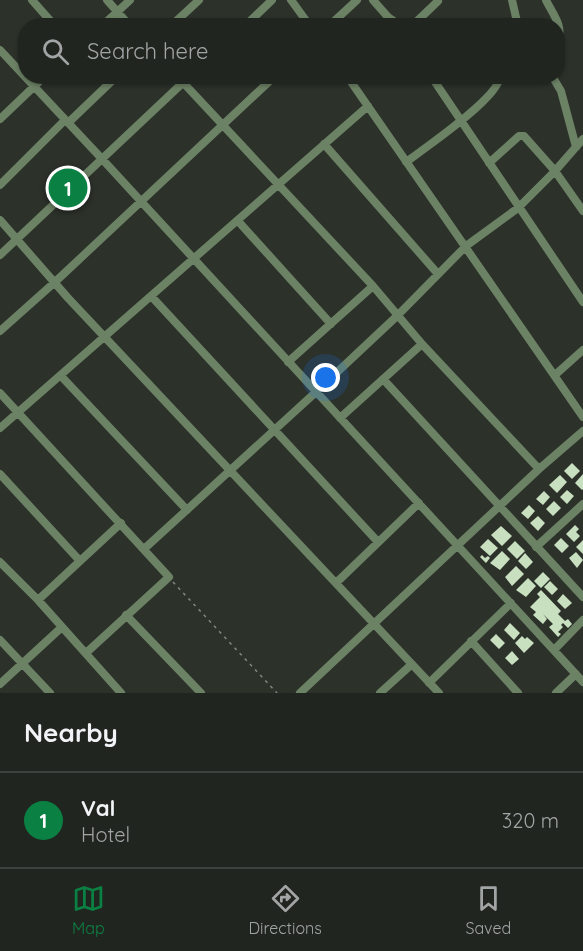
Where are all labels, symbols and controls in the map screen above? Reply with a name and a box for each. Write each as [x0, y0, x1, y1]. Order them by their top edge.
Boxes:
search box [18, 18, 565, 84]
icon: search [39, 35, 72, 68]
text: Search here [87, 37, 208, 65]
pin: 1 [48, 166, 88, 210]
your location [311, 363, 340, 392]
text: Nearby [24, 716, 118, 749]
text: Val [81, 794, 115, 822]
text: 1 [40, 808, 47, 833]
text: 320 m [502, 808, 559, 833]
text: Hotel [81, 822, 130, 847]
tab: Map [72, 882, 105, 938]
tab: Directions [249, 882, 322, 938]
tab: Saved [466, 882, 511, 938]

